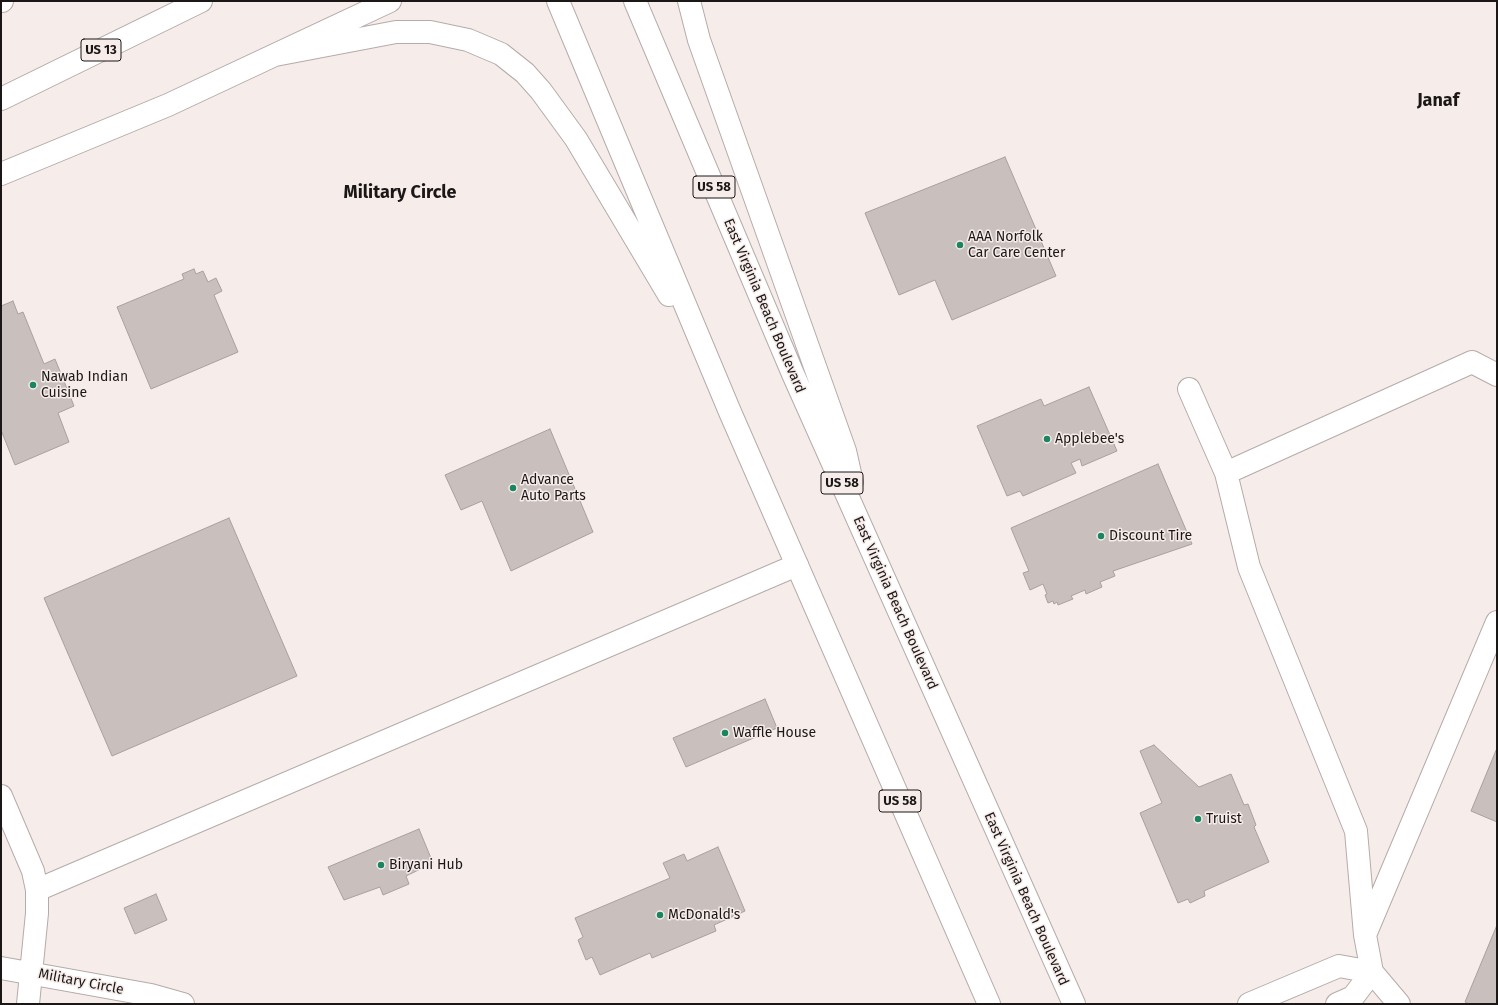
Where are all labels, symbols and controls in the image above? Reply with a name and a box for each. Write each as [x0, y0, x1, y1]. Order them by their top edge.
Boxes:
road number: US 13 [81, 39, 121, 61]
district label: Janaf [1417, 90, 1459, 112]
road number: US 58 [693, 176, 735, 198]
district label: Military Circle [344, 182, 456, 204]
street label: East Virginia Beach Boulevard [720, 216, 808, 396]
place label: AAA Norfolk Car Care Center [968, 229, 1065, 262]
marker: AAA Norfolk Car Care Center [955, 240, 965, 250]
place label: Nawab Indian Cuisine [41, 369, 128, 402]
marker: Nawab Indian Cuisine [28, 380, 38, 390]
place label: Applebee's [1055, 431, 1124, 447]
marker: Applebee's [1042, 434, 1052, 444]
place label: Advance Auto Parts [521, 472, 586, 504]
road number: US 58 [821, 472, 863, 494]
marker: Advance Auto Parts [508, 483, 518, 493]
street label: East Virginia Beach Boulevard [849, 514, 941, 692]
place label: Discount Tire [1109, 528, 1192, 544]
marker: Discount Tire [1096, 531, 1106, 541]
place label: Waffle House [733, 725, 816, 741]
marker: Waffle House [720, 728, 730, 738]
road number: US 58 [879, 790, 921, 812]
street label: East Virginia Beach Boulevard [980, 810, 1072, 988]
place label: Truist [1206, 811, 1242, 827]
marker: Truist [1193, 814, 1203, 824]
place label: Biryani Hub [389, 857, 463, 873]
marker: Biryani Hub [376, 860, 386, 870]
place label: McDonald's [668, 907, 740, 923]
marker: McDonald's [655, 910, 665, 920]
street label: Military Circle [37, 965, 125, 999]

